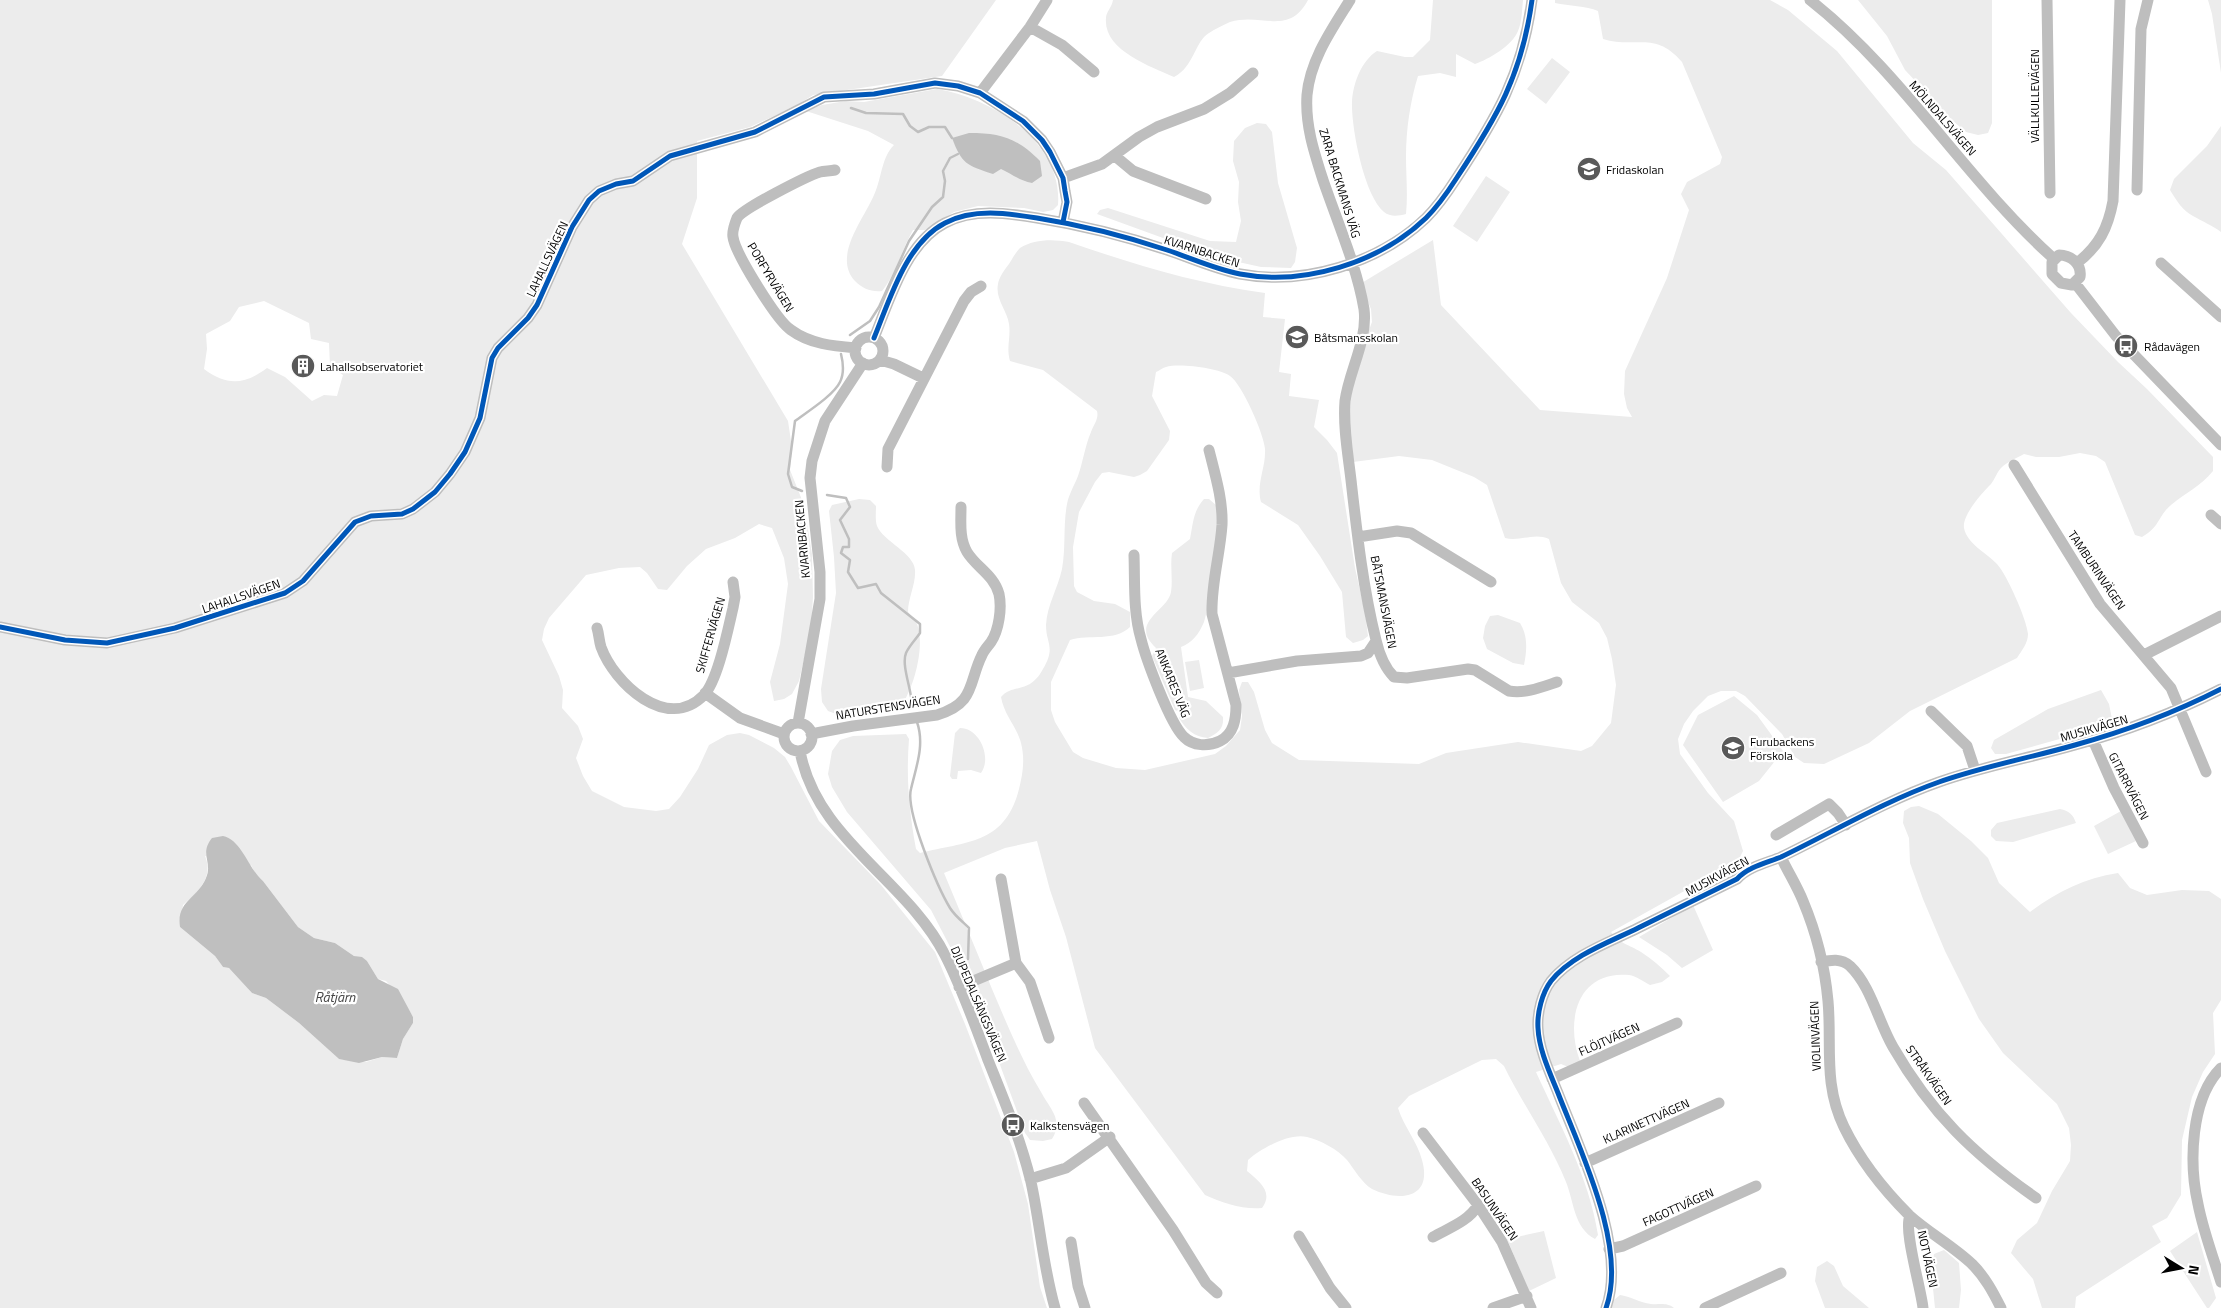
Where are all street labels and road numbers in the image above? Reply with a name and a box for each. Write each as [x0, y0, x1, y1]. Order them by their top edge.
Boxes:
street label: VÄLLKULLEVÄGEN [2025, 49, 2044, 143]
street label: MÖLNDALSVÄGEN [1905, 76, 1981, 160]
street label: ZARA BACKMANS VÄG [1314, 126, 1366, 240]
street label: LAHALLSVÄGEN [521, 218, 573, 300]
street label: KVARNBACKEN [1162, 230, 1242, 272]
street label: PORFYRVÄGEN [743, 239, 799, 315]
street label: KVARNBACKEN [789, 499, 815, 579]
street label: TAMBURINVÄGEN [2063, 526, 2131, 614]
street label: BÅTSMANSVÄGEN [1366, 554, 1402, 650]
street label: LAHALLSVÄGEN [199, 574, 283, 618]
street label: SKIFFERVÄGEN [690, 595, 730, 675]
street label: ANKARES VÄG [1150, 645, 1196, 721]
street label: NATURSTENSVÄGEN [834, 689, 942, 725]
street label: MUSIKVÄGEN [2058, 709, 2130, 747]
street label: GITARRVÄGEN [2104, 749, 2154, 823]
street label: MUSIKVÄGEN [1682, 851, 1752, 901]
street label: DJUPEDALSÄNGSVÄGEN [946, 943, 1012, 1065]
street label: VIOLINVÄGEN [1804, 1000, 1826, 1072]
street label: FLÖJTVÄGEN [1575, 1017, 1643, 1061]
street label: STRÅKVÄGEN [1901, 1041, 1957, 1109]
street label: KLARINETTVÄGEN [1600, 1093, 1692, 1149]
street label: BASUNVÄGEN [1467, 1174, 1523, 1244]
street label: FAGOTTVÄGEN [1639, 1183, 1717, 1231]
street label: NOTVÄGEN [1913, 1229, 1943, 1289]

